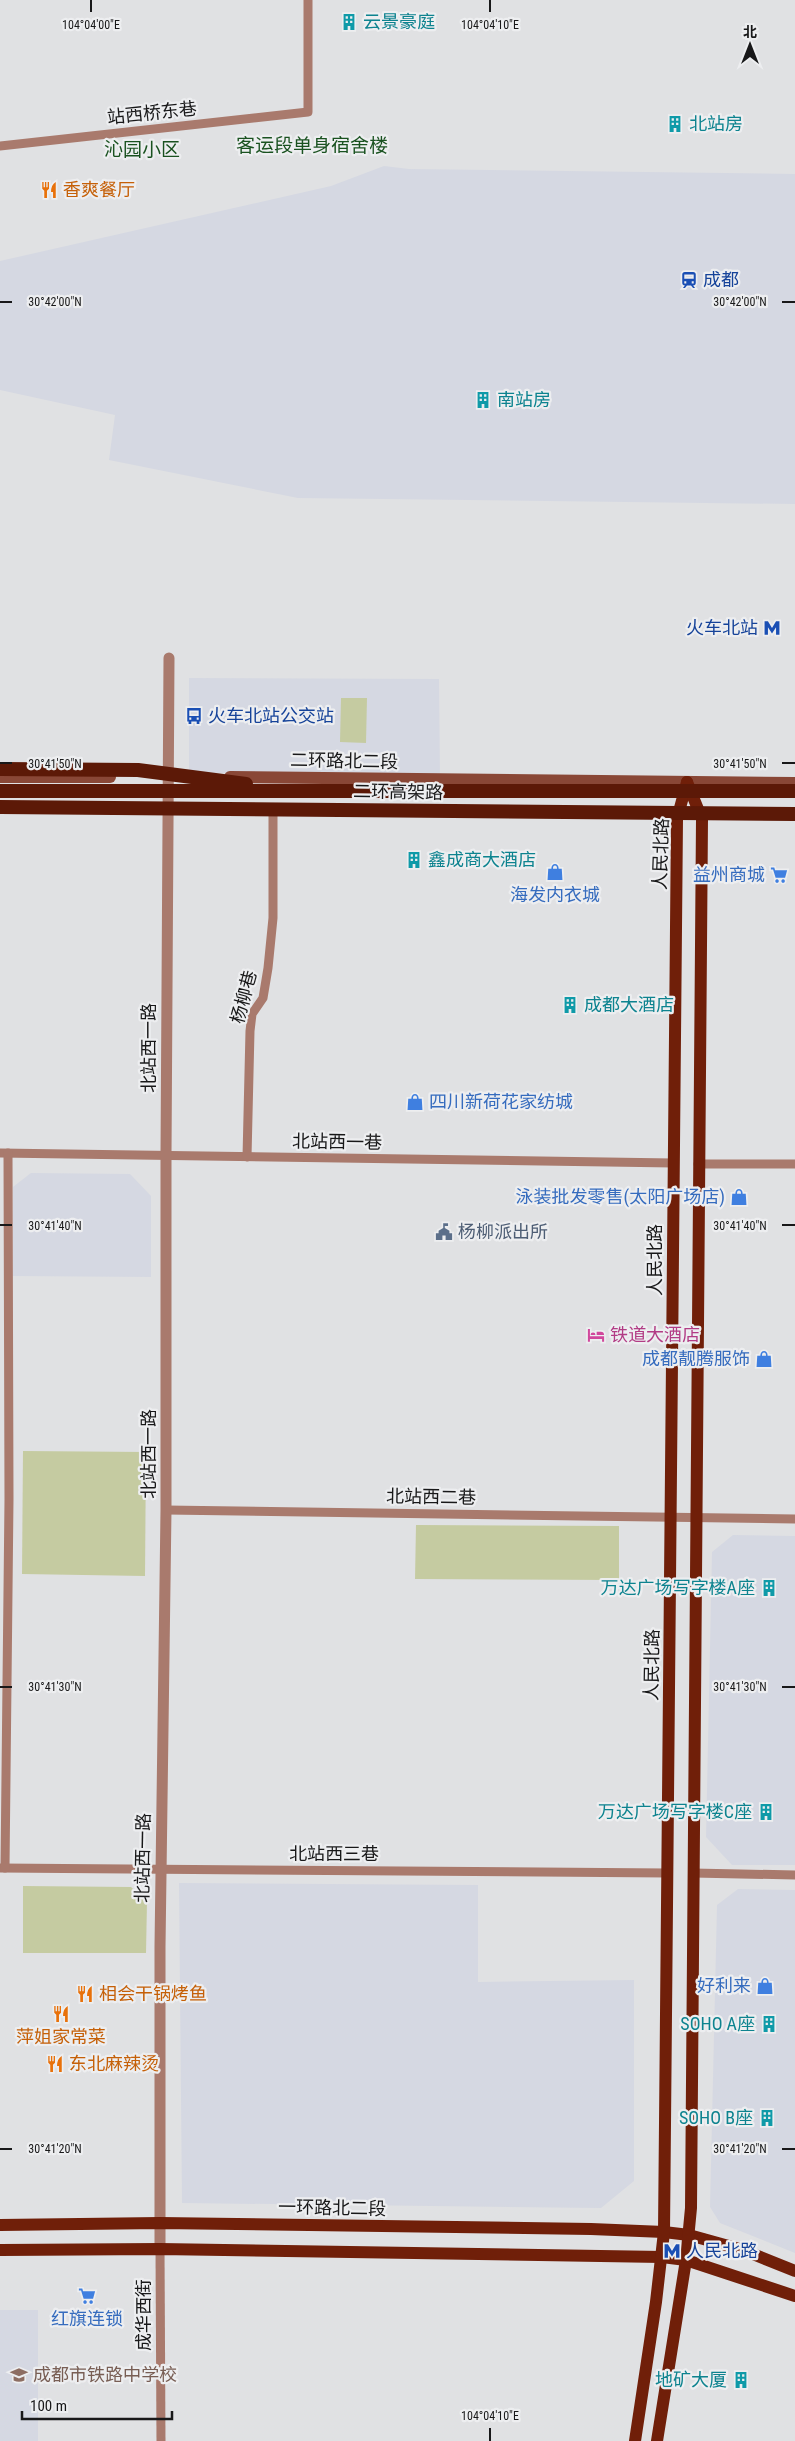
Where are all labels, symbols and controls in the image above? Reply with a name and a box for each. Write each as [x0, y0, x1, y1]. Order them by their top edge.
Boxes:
place label: 云景豪庭 [363, 11, 435, 32]
building icon: 云景豪庭 [339, 12, 359, 32]
text: 104°04'00"E [62, 18, 120, 32]
text: 104°04'10"E [461, 18, 519, 32]
north arrow [725, 20, 775, 70]
text: 北 [743, 24, 757, 40]
street label: 站西桥东巷 [106, 97, 198, 128]
place label: 北站房 [689, 113, 743, 134]
building icon: 北站房 [665, 114, 685, 134]
district label: 客运段单身宿舍楼 [236, 134, 388, 157]
district label: 沁园小区 [104, 138, 180, 161]
place label: 香爽餐厅 [63, 179, 135, 200]
restaurant icon: 香爽餐厅 [39, 180, 59, 200]
place label: 成都 [703, 269, 739, 290]
station icon: 成都 [679, 270, 699, 290]
text: 30°42'00"N [28, 295, 82, 309]
text: 30°42'00"N [713, 295, 767, 309]
place label: 南站房 [497, 389, 551, 410]
building icon: 南站房 [473, 390, 493, 410]
place label: 火车北站 [686, 617, 758, 638]
metro station icon: 火车北站 [762, 618, 782, 638]
place label: 火车北站公交站 [208, 705, 334, 726]
bus stop icon: 火车北站公交站 [184, 706, 204, 726]
street label: 二环路北二段 [290, 749, 398, 772]
text: 30°41'50"N [28, 757, 82, 771]
text: 30°41'50"N [713, 757, 767, 771]
street label: 二环高架路 [353, 780, 443, 803]
street label: 人民北路 [649, 818, 672, 890]
place label: 鑫成商大酒店 [428, 849, 536, 870]
building icon: 鑫成商大酒店 [404, 850, 424, 870]
shop icon: 海发内衣城 [545, 862, 565, 882]
place label: 益州商城 [693, 864, 765, 885]
supermarket icon: 益州商城 [769, 865, 789, 885]
place label: 海发内衣城 [510, 884, 600, 905]
street label: 杨柳巷 [226, 968, 261, 1026]
place label: 成都大酒店 [584, 994, 674, 1015]
building icon: 成都大酒店 [560, 995, 580, 1015]
street label: 北站西一路 [138, 1003, 159, 1093]
place label: 四川新荷花家纺城 [429, 1091, 573, 1112]
shop icon: 四川新荷花家纺城 [405, 1092, 425, 1112]
street label: 北站西一巷 [292, 1130, 382, 1153]
place label: 泳装批发零售(太阳广场店) [516, 1186, 725, 1208]
shop icon: 泳装批发零售(太阳广场店) [729, 1187, 749, 1207]
text: 30°41'40"N [28, 1219, 82, 1233]
text: 30°41'40"N [713, 1219, 767, 1233]
place label: 杨柳派出所 [458, 1221, 548, 1242]
public building icon: 杨柳派出所 [434, 1222, 454, 1242]
street label: 人民北路 [644, 1224, 665, 1296]
place label: 铁道大酒店 [610, 1324, 700, 1345]
hotel icon: 铁道大酒店 [586, 1325, 606, 1345]
place label: 成都靓腾服饰 [642, 1348, 750, 1369]
shop icon: 成都靓腾服饰 [754, 1349, 774, 1369]
street label: 北站西一路 [138, 1409, 159, 1499]
street label: 北站西二巷 [386, 1485, 476, 1508]
place label: 万达广场写字楼A座 [601, 1577, 755, 1598]
building icon: 万达广场写字楼A座 [759, 1578, 779, 1598]
street label: 人民北路 [640, 1629, 663, 1701]
text: 30°41'30"N [28, 1680, 82, 1694]
text: 30°41'30"N [713, 1680, 767, 1694]
place label: 万达广场写字楼C座 [598, 1801, 752, 1822]
building icon: 万达广场写字楼C座 [756, 1802, 776, 1822]
street label: 北站西一路 [131, 1813, 154, 1903]
street label: 北站西三巷 [289, 1843, 379, 1864]
place label: 好利来 [697, 1975, 751, 1996]
shop icon: 好利来 [755, 1976, 775, 1996]
place label: 相会干锅烤鱼 [99, 1983, 207, 2004]
restaurant icon: 相会干锅烤鱼 [75, 1984, 95, 2004]
restaurant icon: 萍姐家常菜 [51, 2004, 71, 2024]
place label: SOHO A座 [680, 2013, 755, 2034]
building icon: SOHO A座 [759, 2014, 779, 2034]
place label: 萍姐家常菜 [16, 2026, 106, 2047]
place label: 东北麻辣烫 [69, 2053, 159, 2074]
restaurant icon: 东北麻辣烫 [45, 2054, 65, 2074]
place label: SOHO B座 [679, 2107, 753, 2128]
building icon: SOHO B座 [757, 2108, 777, 2128]
text: 30°41'20"N [28, 2142, 82, 2156]
text: 30°41'20"N [713, 2142, 767, 2156]
street label: 一环路北二段 [278, 2196, 386, 2219]
place label: 人民北路 [686, 2240, 758, 2261]
metro station icon: 人民北路 [662, 2241, 682, 2261]
street label: 成华西街 [133, 2279, 154, 2351]
supermarket icon: 红旗连锁 [77, 2286, 97, 2306]
place label: 红旗连锁 [51, 2308, 123, 2329]
place label: 成都市铁路中学校 [33, 2364, 177, 2385]
school or university icon: 成都市铁路中学校 [9, 2365, 29, 2385]
place label: 地矿大厦 [655, 2369, 727, 2390]
building icon: 地矿大厦 [731, 2370, 751, 2390]
scale bar [22, 2388, 172, 2420]
text: 100 m [30, 2397, 67, 2415]
text: 104°04'10"E [461, 2409, 519, 2423]

